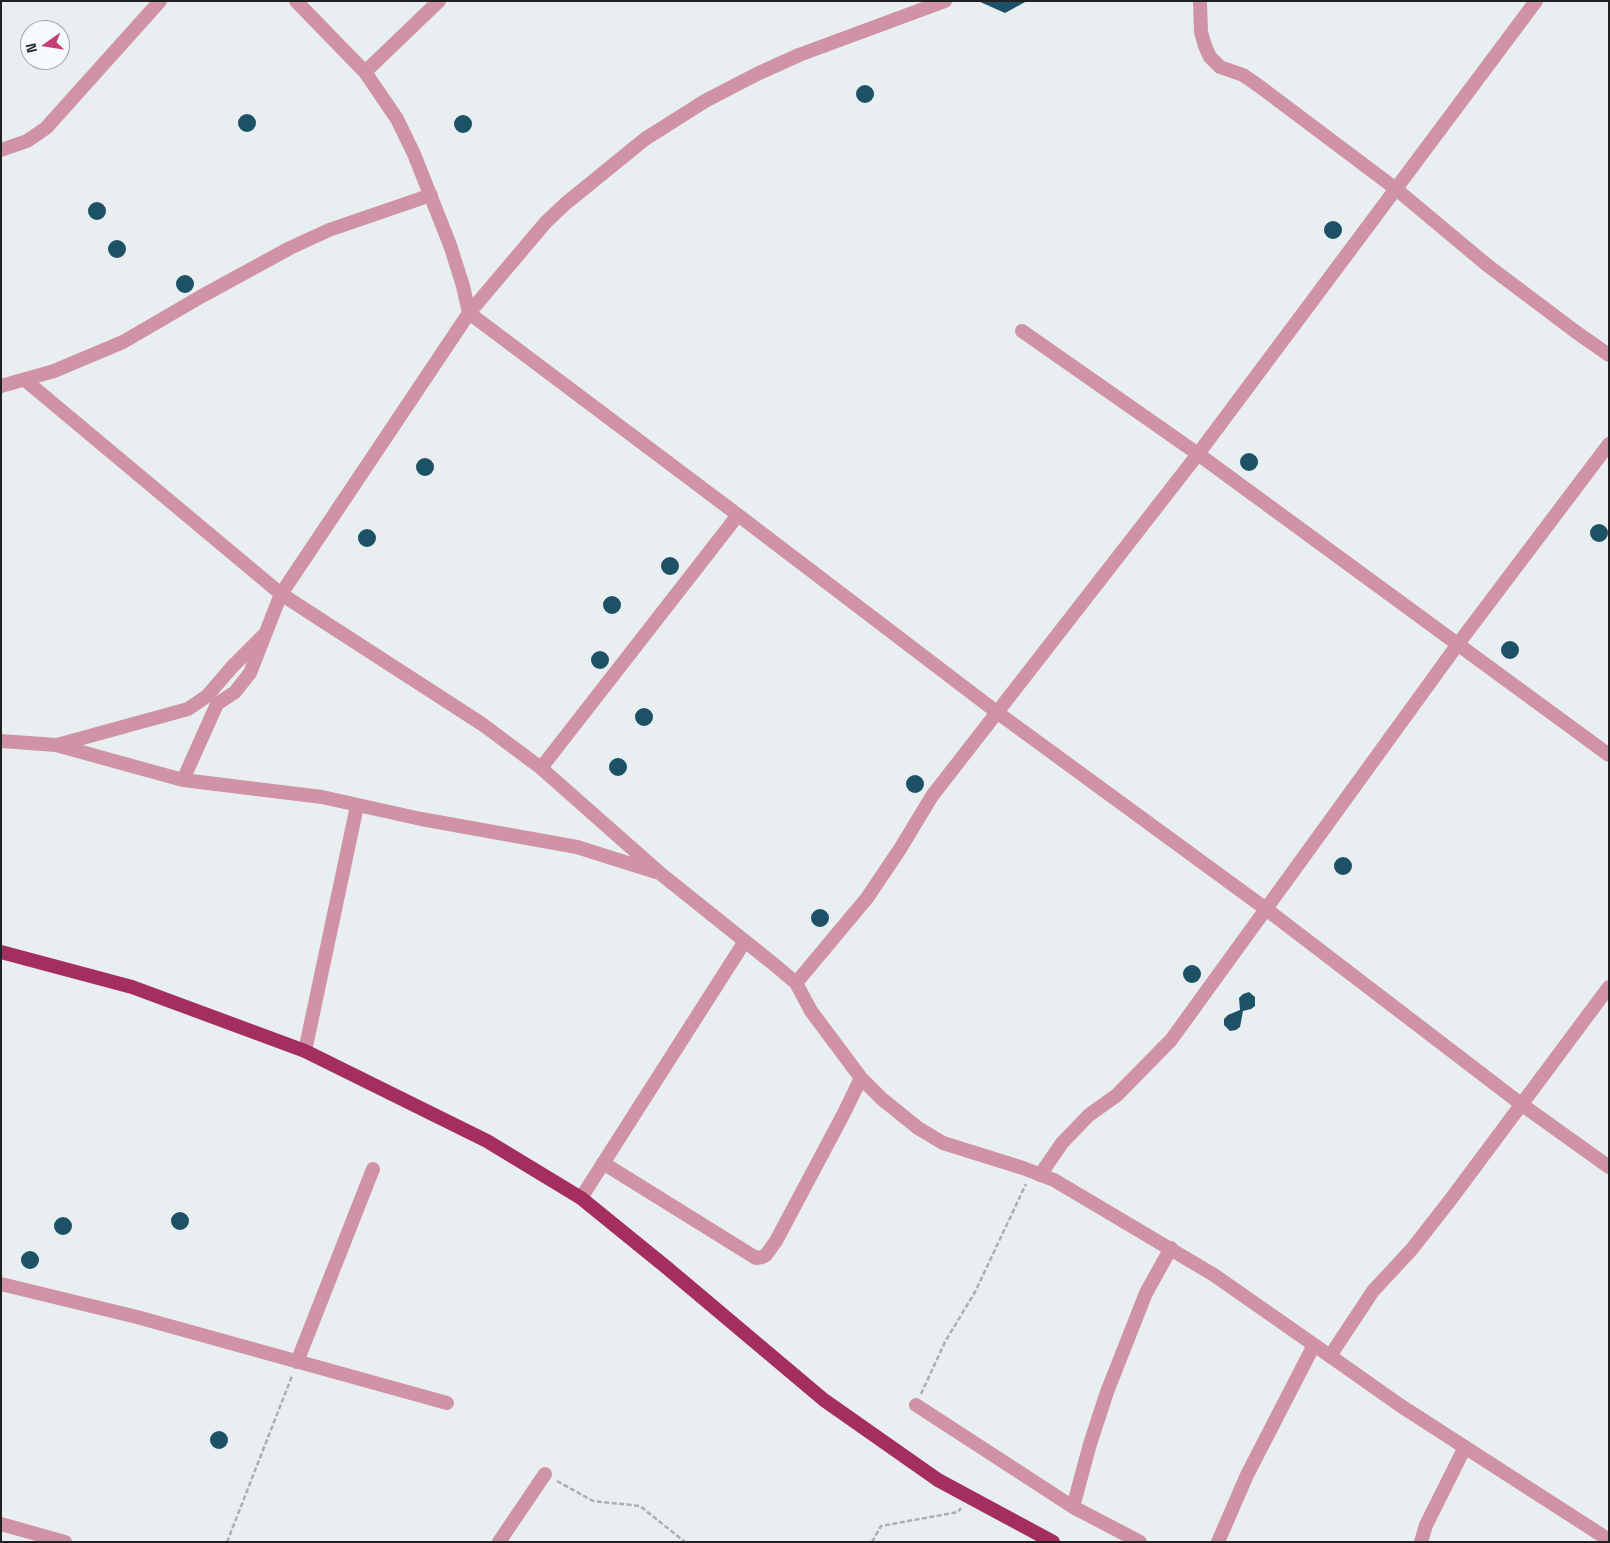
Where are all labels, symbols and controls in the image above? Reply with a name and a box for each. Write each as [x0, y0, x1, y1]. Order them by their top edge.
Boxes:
north arrow [20, 20, 70, 70]
text: N [22, 42, 41, 55]

